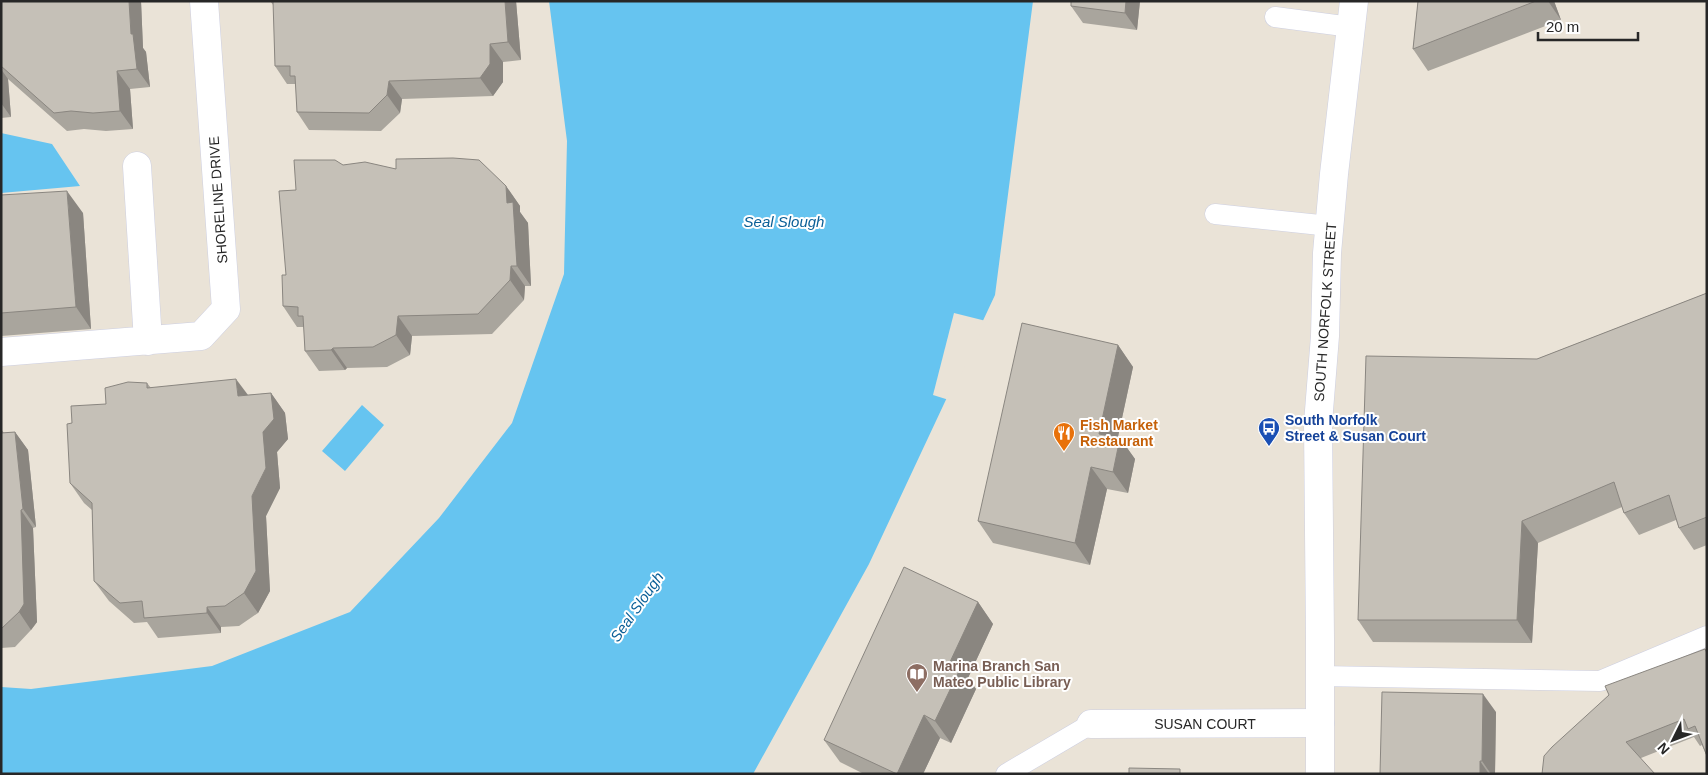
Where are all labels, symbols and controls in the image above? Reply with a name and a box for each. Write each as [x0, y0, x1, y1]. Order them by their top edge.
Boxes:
scale bar [1538, 10, 1638, 42]
text: 20 m [1546, 18, 1579, 35]
street label: SHORELINE DRIVE [206, 136, 230, 264]
water label: Seal Slough [744, 213, 824, 230]
street label: SOUTH NORFOLK STREET [1311, 221, 1339, 402]
place label: South Norfolk Street & Susan Court [1285, 412, 1426, 444]
bus stop icon: South Norfolk Street & Susan Court [1257, 416, 1281, 447]
place label: Fish Market Restaurant [1080, 417, 1158, 449]
restaurant icon: Fish Market Restaurant [1052, 421, 1076, 452]
water label: Seal Slough [606, 569, 667, 645]
place label: Marina Branch San Mateo Public Library [933, 658, 1071, 690]
library icon: Marina Branch San Mateo Public Library [905, 662, 929, 693]
north arrow [1648, 715, 1698, 765]
street label: SUSAN COURT [1154, 716, 1256, 732]
text: N [1654, 740, 1673, 758]

